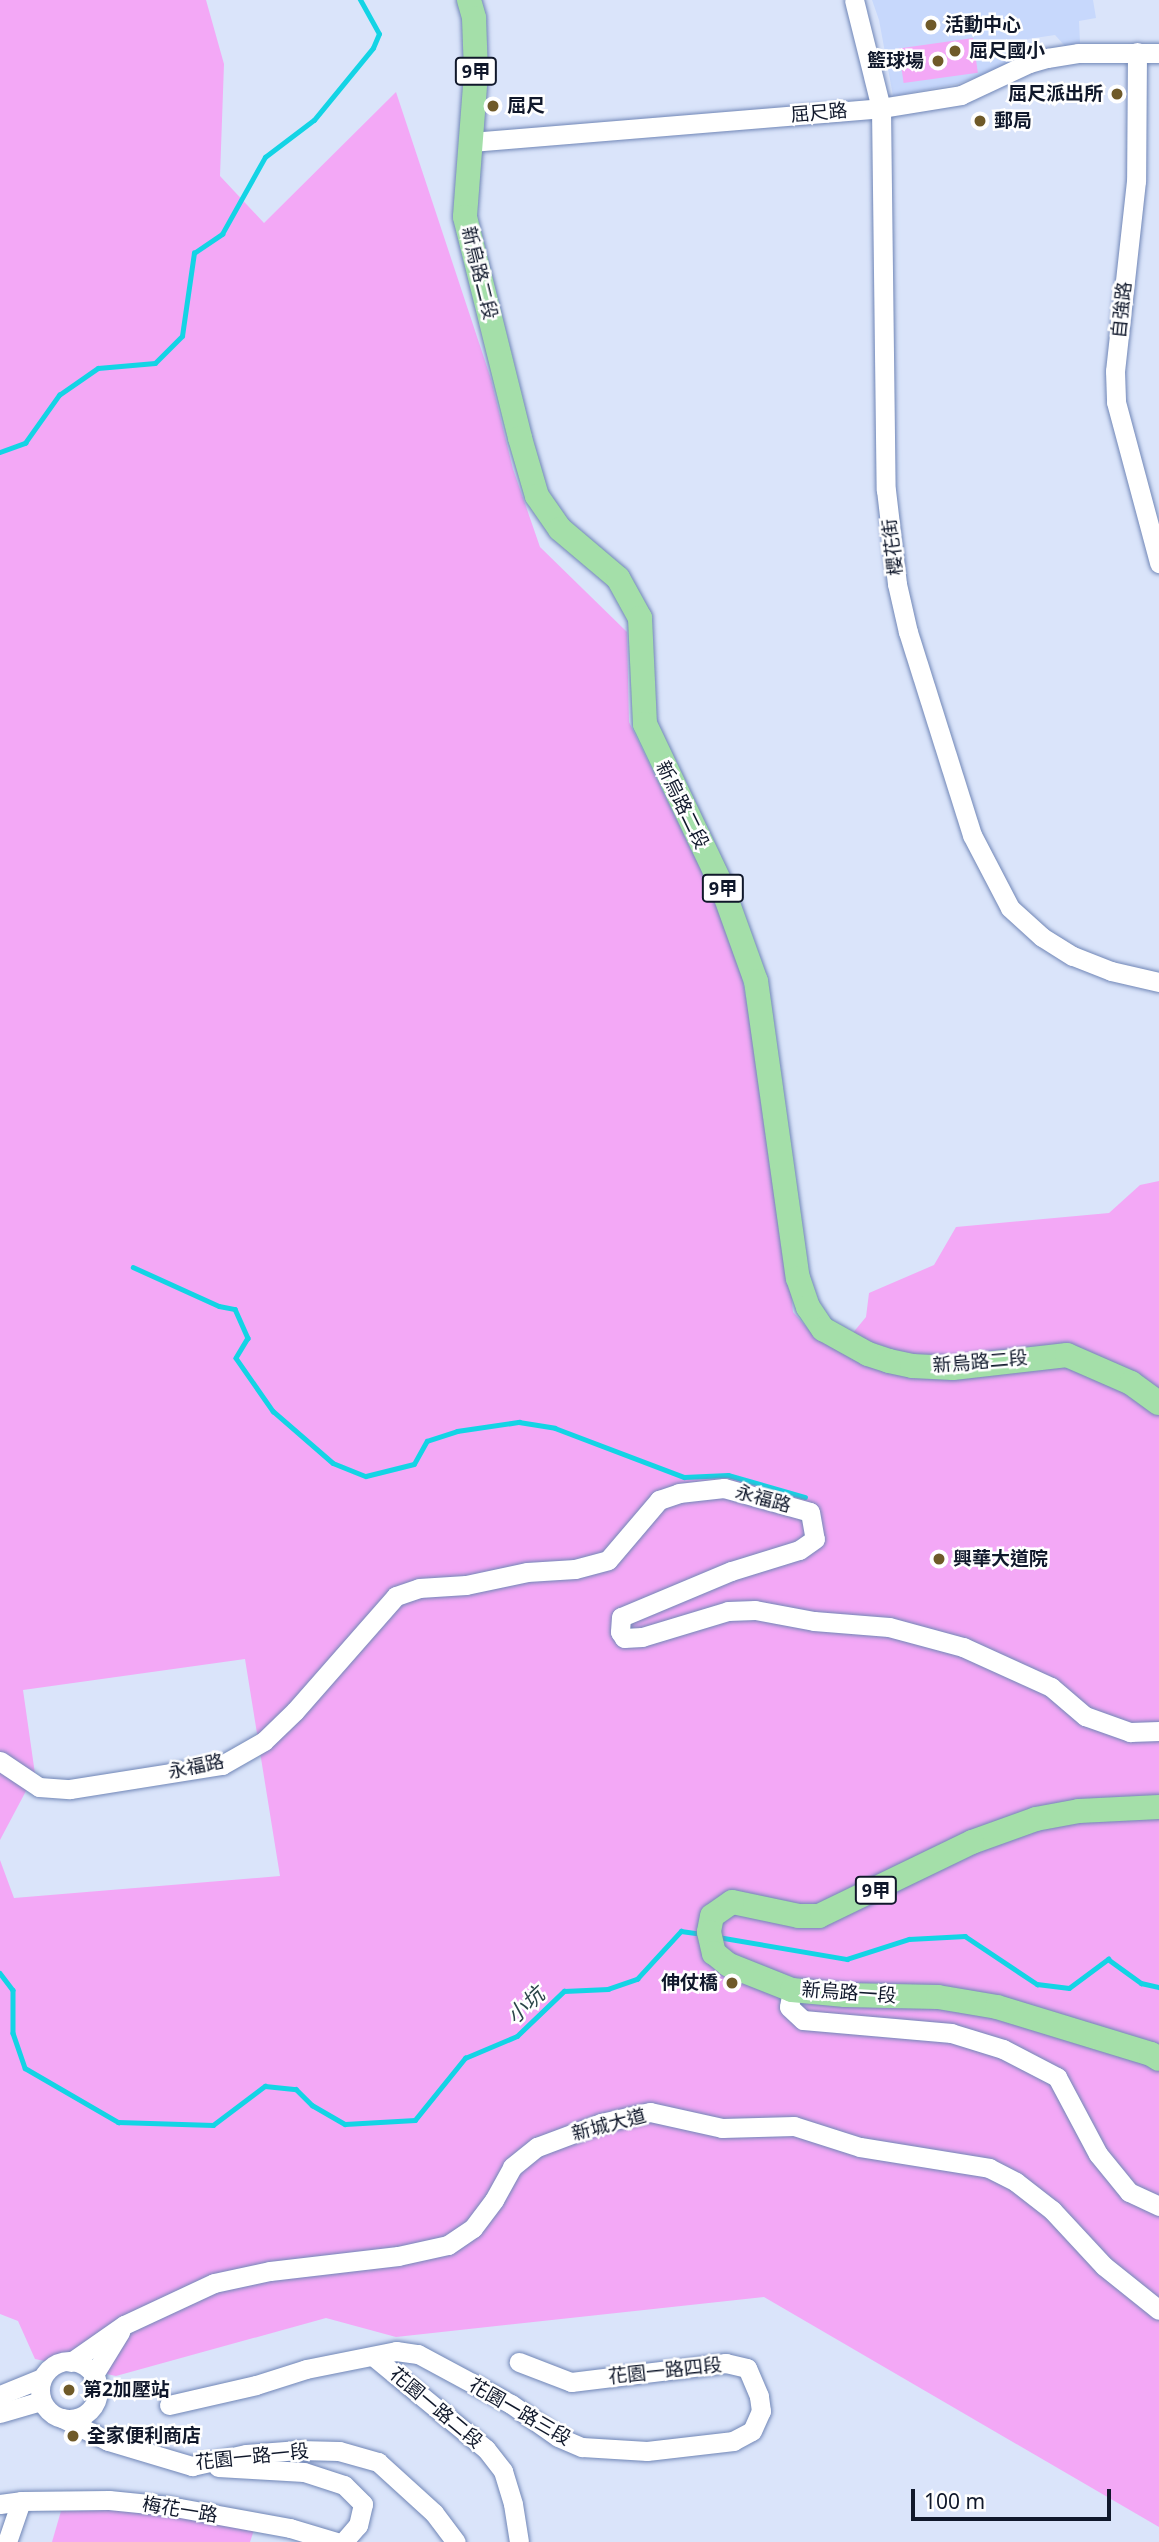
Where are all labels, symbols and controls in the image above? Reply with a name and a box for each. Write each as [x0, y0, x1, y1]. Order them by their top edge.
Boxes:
place label: 活動中心 [945, 14, 1021, 36]
marker: 活動中心 [923, 17, 939, 33]
place label: 屈尺國小 [969, 40, 1045, 62]
marker: 屈尺國小 [947, 43, 963, 59]
place label: 籃球場 [867, 50, 924, 72]
marker: 籃球場 [930, 53, 946, 69]
road number: 9甲 [453, 56, 499, 86]
place label: 屈尺派出所 [1008, 83, 1103, 105]
marker: 屈尺派出所 [1109, 86, 1125, 102]
place label: 屈尺 [507, 95, 545, 117]
marker: 屈尺 [485, 98, 501, 114]
street label: 屈尺路 [790, 99, 848, 127]
place label: 郵局 [994, 110, 1032, 132]
marker: 郵局 [972, 113, 988, 129]
street label: 新烏路二段 [456, 224, 502, 322]
street label: 自強路 [1108, 280, 1136, 340]
street label: 櫻花街 [878, 517, 908, 577]
street label: 新烏路二段 [651, 757, 713, 853]
road number: 9甲 [700, 874, 746, 903]
street label: 新烏路二段 [932, 1347, 1028, 1377]
street label: 永福路 [733, 1481, 793, 1517]
place label: 興華大道院 [953, 1548, 1048, 1570]
marker: 興華大道院 [931, 1551, 947, 1567]
street label: 永福路 [166, 1750, 226, 1784]
road number: 9甲 [853, 1876, 899, 1904]
place label: 伸仗橋 [661, 1972, 718, 1994]
marker: 伸仗橋 [724, 1975, 740, 1991]
street label: 新烏路一段 [801, 1978, 897, 2008]
water label: 小坑 [501, 1981, 549, 2029]
street label: 新城大道 [569, 2104, 649, 2146]
street label: 花園一路四段 [607, 2354, 723, 2388]
street label: 花園一路二段 [385, 2363, 487, 2453]
street label: 花園一路三段 [465, 2374, 575, 2450]
place label: 第2加壓站 [83, 2379, 170, 2401]
marker: 第2加壓站 [61, 2382, 77, 2398]
place label: 全家便利商店 [87, 2425, 201, 2447]
marker: 全家便利商店 [65, 2428, 81, 2444]
street label: 花園一路一段 [194, 2440, 310, 2474]
scale bar [914, 2476, 1114, 2520]
text: 100 m [924, 2487, 985, 2515]
street label: 梅花一路 [141, 2493, 219, 2527]

